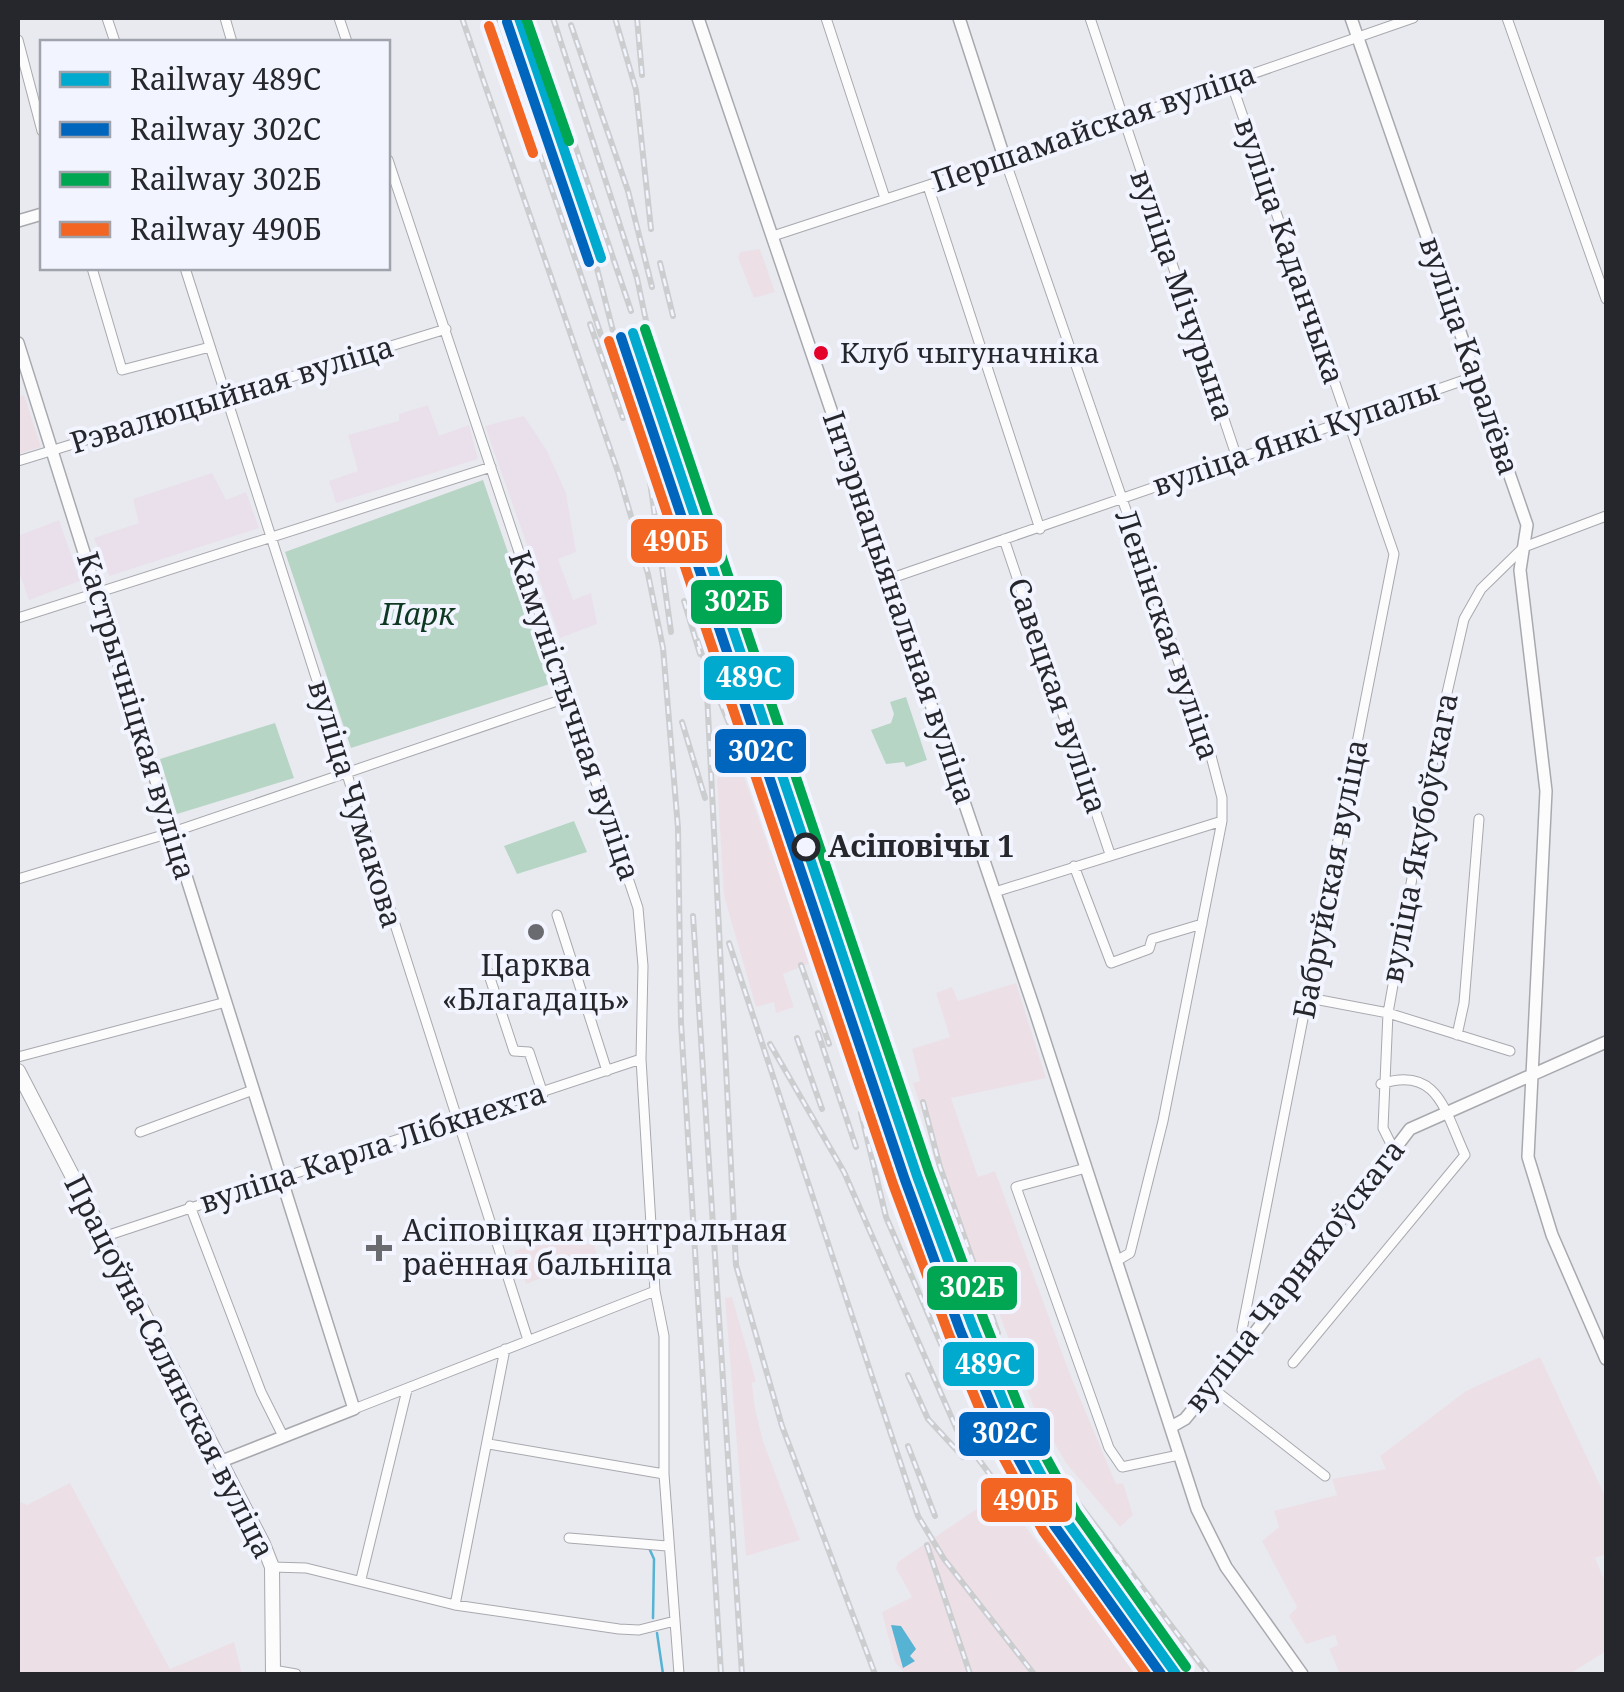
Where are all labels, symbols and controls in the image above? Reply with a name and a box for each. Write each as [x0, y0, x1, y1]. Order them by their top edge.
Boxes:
legend [40, 40, 390, 270]
street label: Першамайская вуліца [926, 52, 1261, 201]
text: Railway 489С [130, 58, 321, 99]
text: Railway 302С [130, 108, 321, 149]
street label: вуліца Каданчыка [1226, 112, 1355, 389]
text: Railway 302Б [130, 158, 322, 199]
street label: вуліца Мічурына [1121, 163, 1246, 426]
text: Railway 490Б [130, 208, 322, 249]
street label: вуліца Каралёва [1410, 231, 1530, 480]
street label: Рэвалюцыйная вуліца [65, 325, 398, 462]
place label: Клуб чыгуначніка [840, 333, 1100, 371]
marker: Клуб чыгуначніка [811, 343, 831, 363]
street label: вуліца Янкі Купалы [1147, 368, 1444, 505]
street label: Інтэрнацыянальная вуліца [814, 406, 987, 809]
street label: Ленінская вуліца [1106, 504, 1231, 765]
line badge: 490Б [629, 517, 724, 565]
text: 490Б [643, 521, 709, 559]
street label: Камуністычная вуліца [500, 545, 651, 886]
street label: Кастрычніцкая вуліца [68, 547, 207, 885]
street label: Савецкая вуліца [999, 572, 1118, 819]
line badge: 302Б [689, 578, 784, 626]
text: 302Б [704, 581, 770, 619]
park label: Парк [379, 593, 456, 634]
line badge: 489С [702, 654, 796, 702]
text: 489С [716, 657, 782, 695]
street label: вуліца Чумакова [299, 674, 414, 933]
street label: вуліца Якубоўскага [1370, 689, 1467, 986]
line badge: 302С [713, 727, 808, 775]
text: 302С [728, 731, 794, 769]
street label: Бабруйская вуліца [1282, 736, 1377, 1022]
place label: Асіповічы 1 [828, 825, 1014, 866]
marker: Асіповічы 1 [793, 834, 819, 860]
marker: Царква «Благадаць» [525, 921, 547, 943]
place label: Царква «Благадаць» [442, 944, 630, 1019]
street label: вуліца Карла Лібкнехта [194, 1071, 551, 1222]
street label: вуліца Чарняхоўскага [1174, 1130, 1413, 1420]
street label: Працоўна-Сялянская вуліца [55, 1167, 285, 1565]
place label: Асіповіцкая цэнтральная раённая бальніца [402, 1209, 787, 1284]
marker: Асіповіцкая цэнтральная раённая бальніца [366, 1235, 392, 1261]
line badge: 302Б [925, 1264, 1019, 1312]
text: 302Б [939, 1267, 1005, 1305]
line badge: 489С [941, 1340, 1036, 1388]
text: 489С [955, 1344, 1021, 1382]
line badge: 302С [957, 1410, 1052, 1458]
text: 302С [972, 1413, 1038, 1451]
line badge: 490Б [979, 1476, 1074, 1524]
text: 490Б [993, 1480, 1059, 1518]

